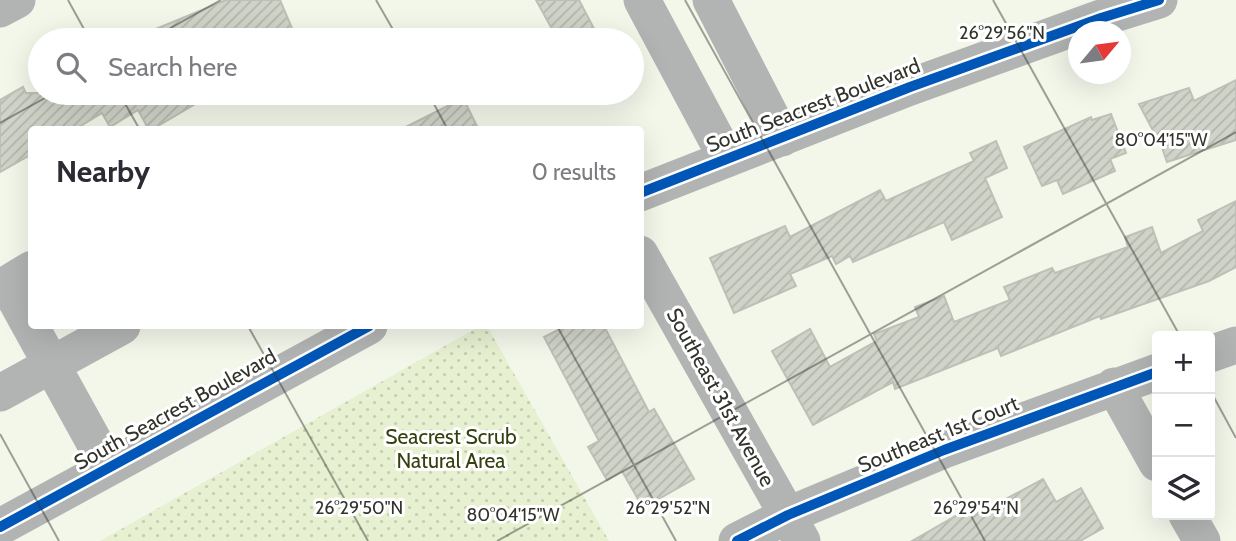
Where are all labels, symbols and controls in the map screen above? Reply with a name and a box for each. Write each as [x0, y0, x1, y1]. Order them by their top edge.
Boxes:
north arrow [1068, 21, 1131, 84]
text: 26°29'56"N [959, 22, 1045, 44]
search box [28, 28, 644, 105]
icon: search [52, 48, 90, 86]
text: Search here [108, 51, 237, 83]
street label: South Seacrest Boulevard [702, 53, 924, 157]
text: 80°04'15"W [1115, 129, 1208, 151]
text: Nearby [56, 153, 150, 190]
text: 0 results [532, 158, 616, 186]
street label: Southeast 31st Avenue [662, 304, 781, 491]
map controls [1152, 331, 1215, 520]
button: + [1152, 331, 1215, 394]
street label: South Seacrest Boulevard [70, 343, 280, 475]
street label: Southeast 1st Court [854, 390, 1022, 478]
button: − [1152, 394, 1215, 457]
park label: Seacrest Scrub Natural Area [385, 424, 517, 473]
button: layers [1152, 457, 1215, 520]
text: 26°29'50"N [315, 497, 403, 519]
text: 26°29'52"N [625, 497, 711, 519]
text: 26°29'54"N [933, 497, 1019, 519]
text: 80°04'15"W [467, 504, 560, 526]

